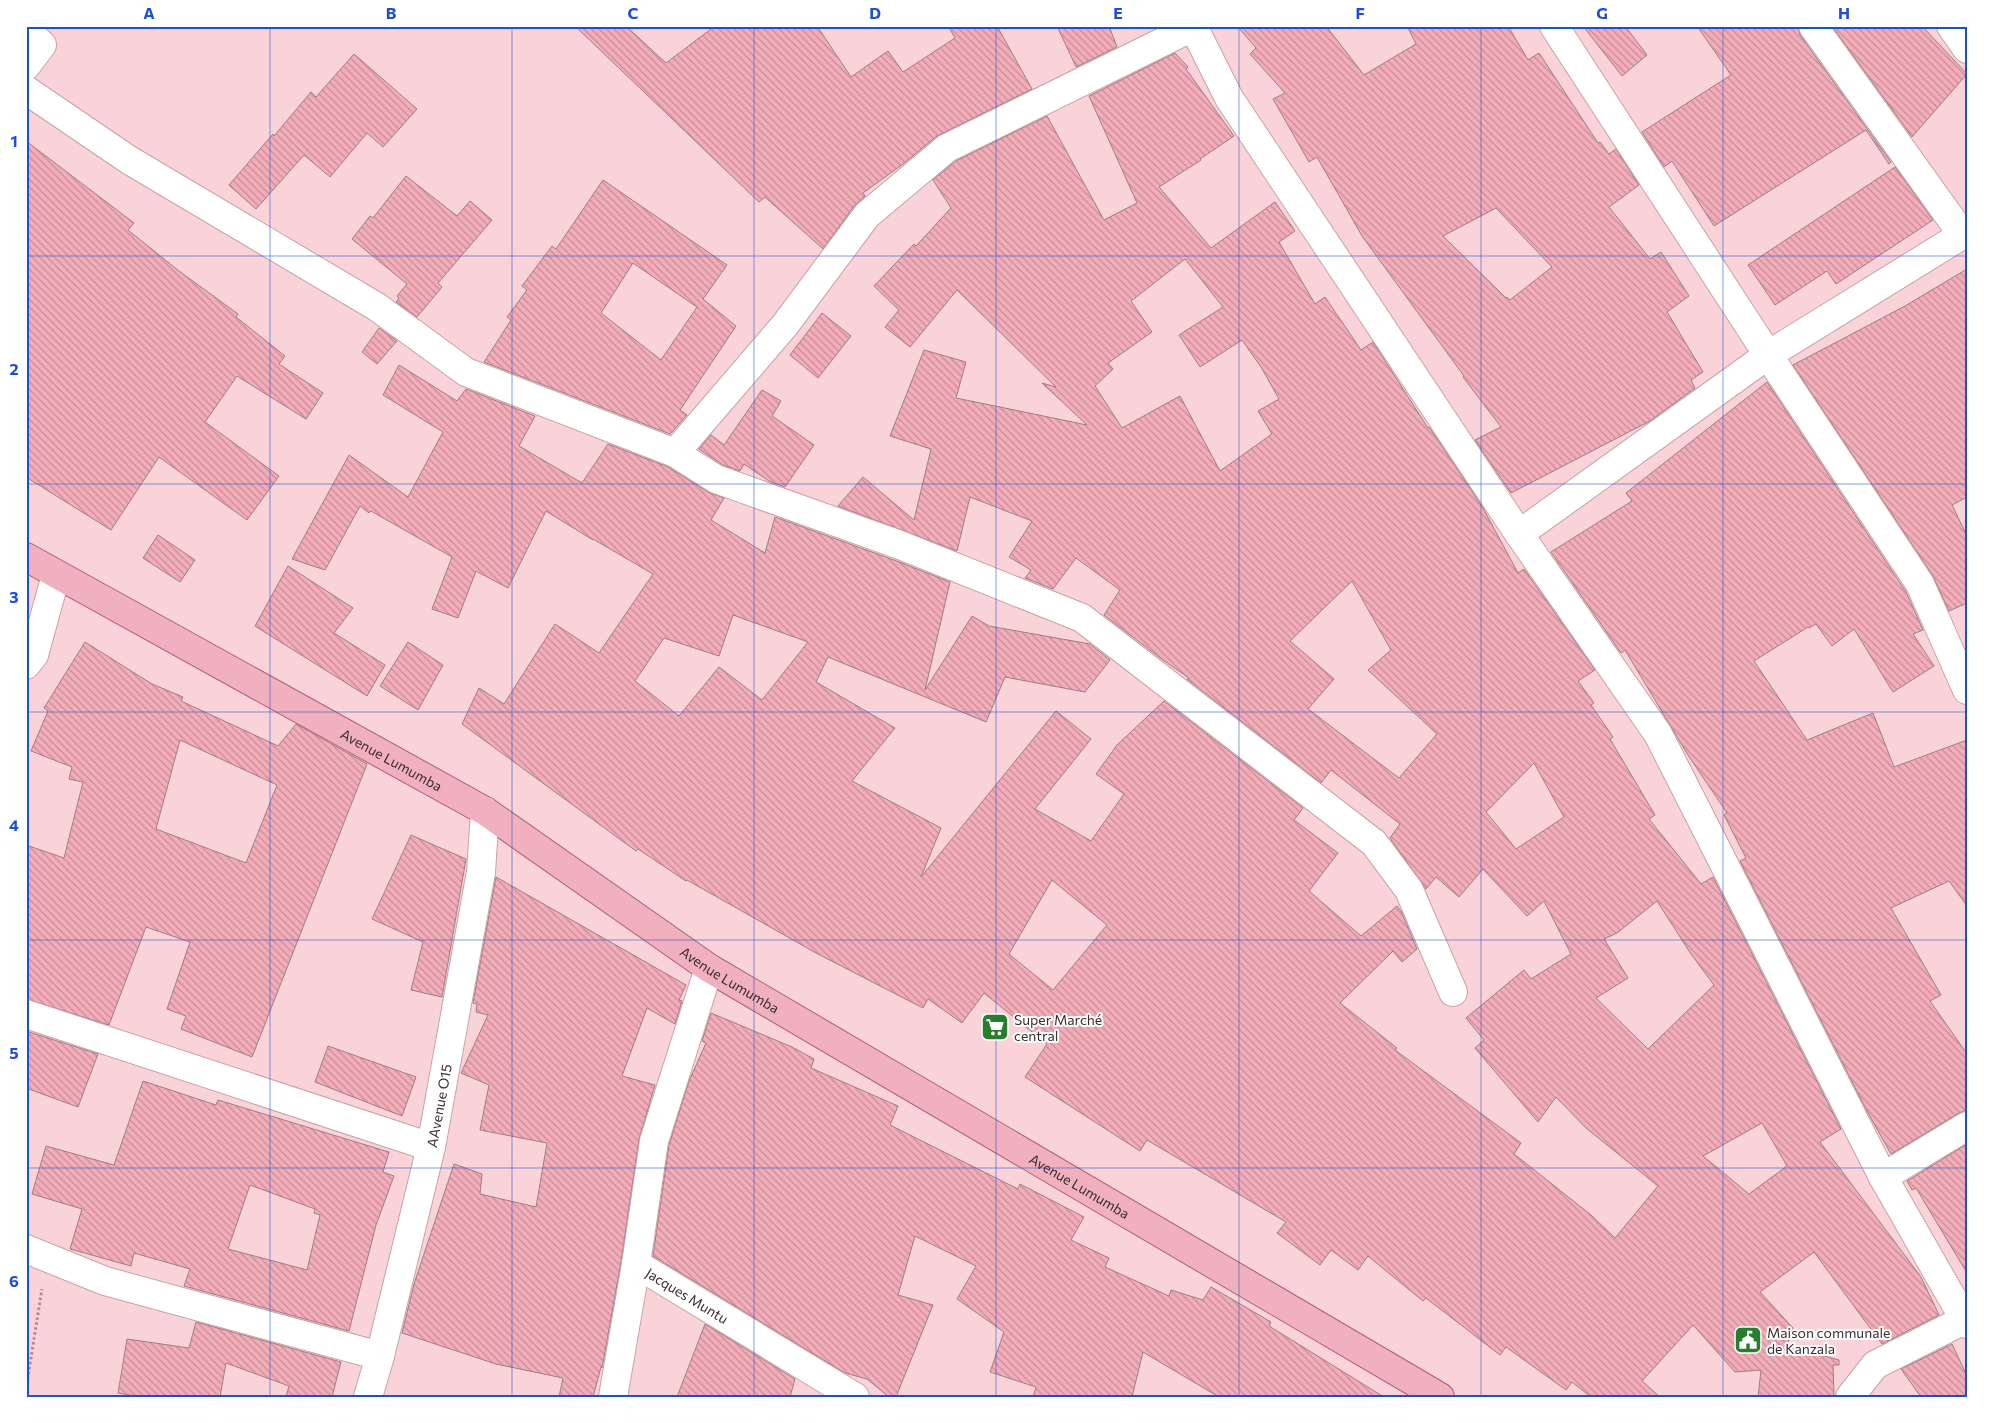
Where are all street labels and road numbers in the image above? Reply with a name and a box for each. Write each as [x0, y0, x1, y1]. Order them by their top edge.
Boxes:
street label: Avenue Lumumba [338, 725, 445, 794]
street label: Avenue Lumumba [677, 942, 783, 1016]
street label: AAvenue O15 [423, 1062, 454, 1149]
street label: Avenue Lumumba [1027, 1150, 1133, 1222]
street label: Jacques Muntu [643, 1264, 732, 1327]

